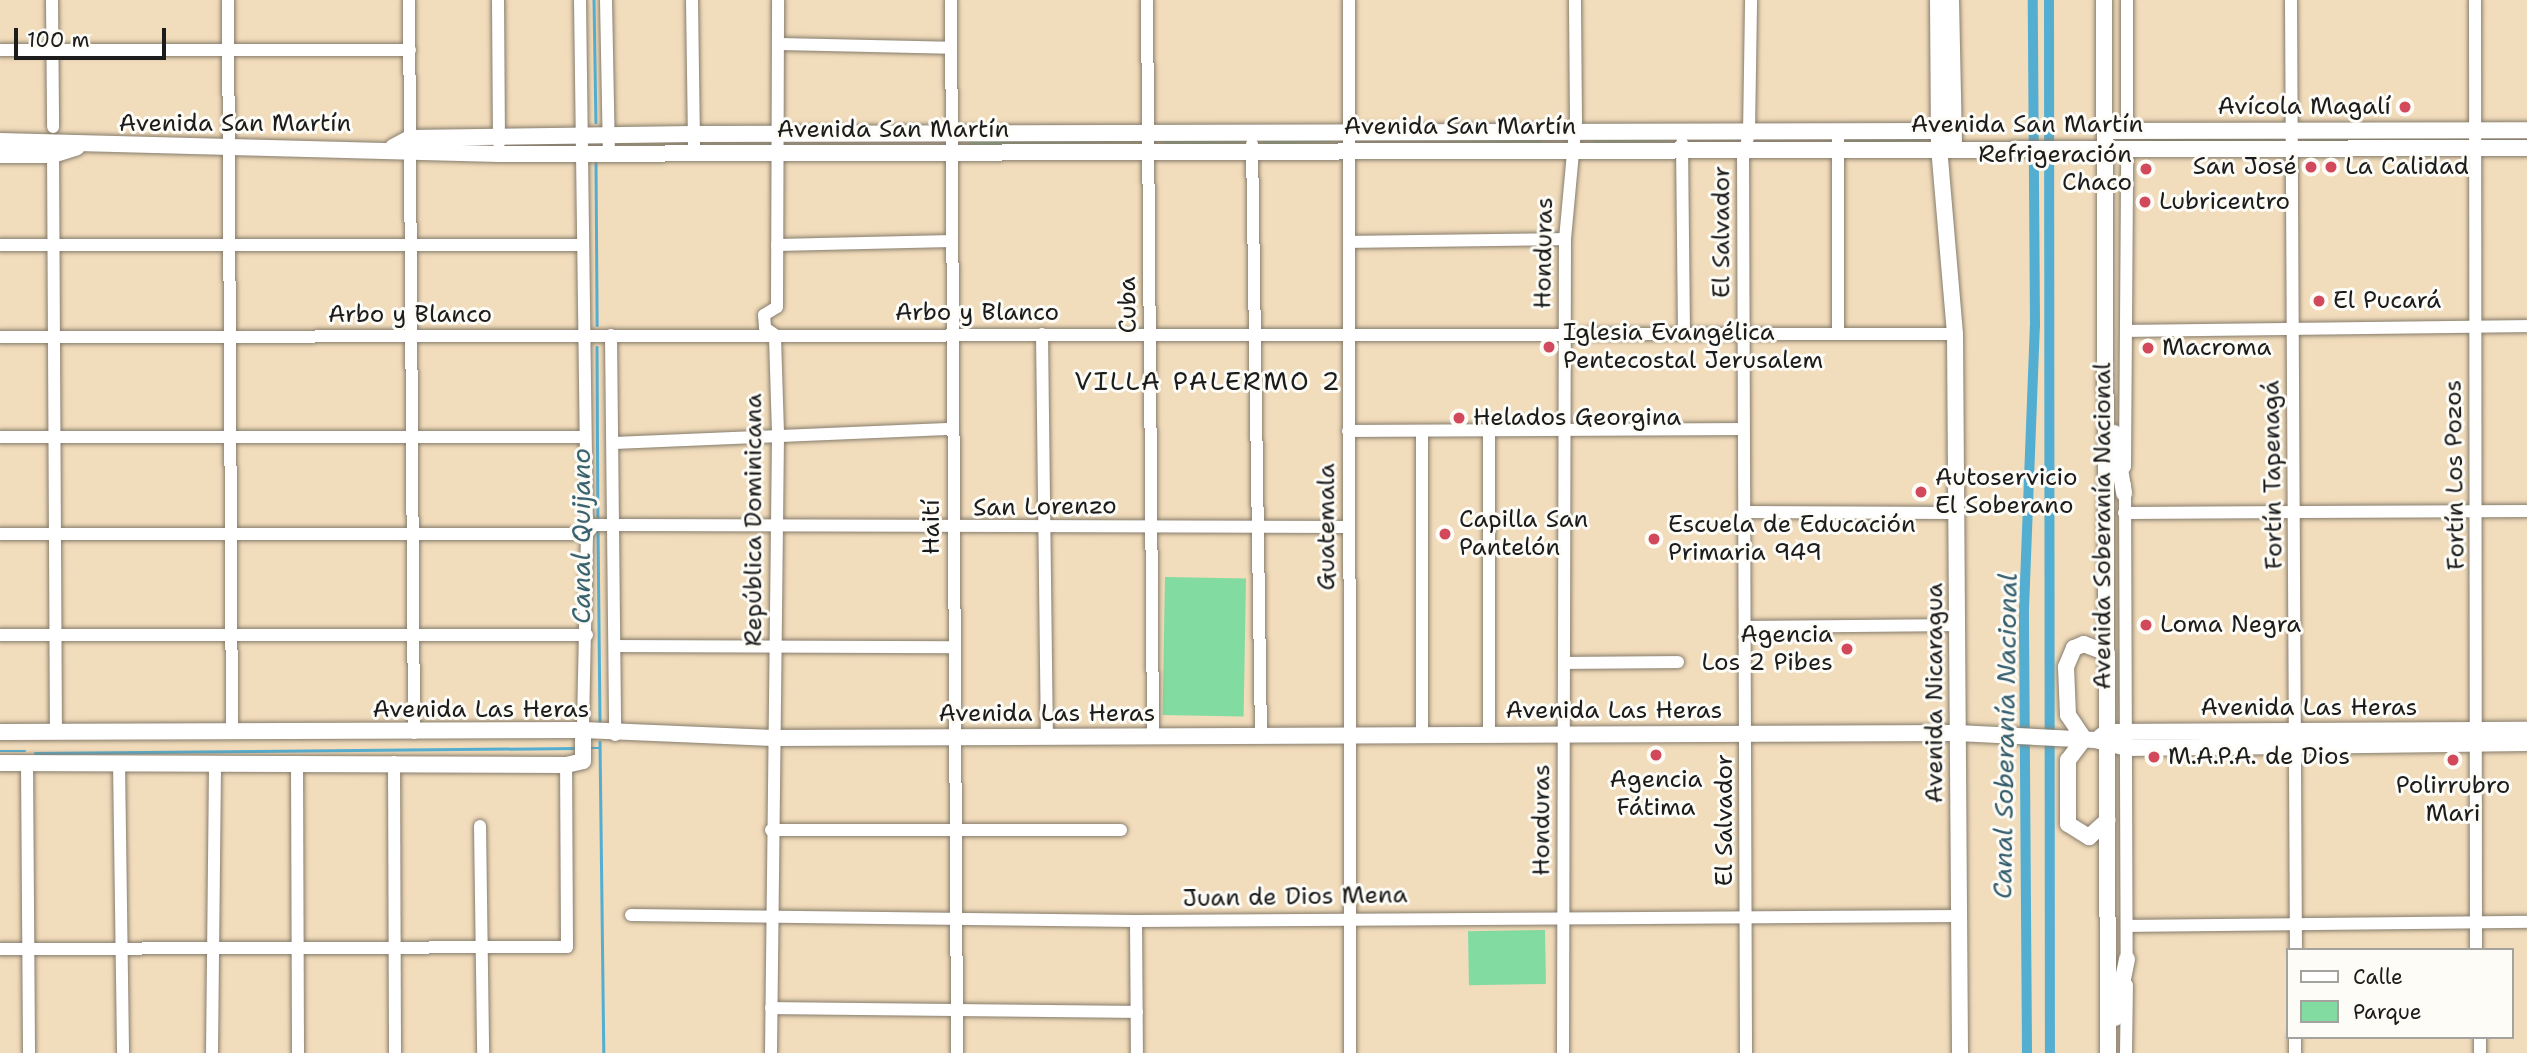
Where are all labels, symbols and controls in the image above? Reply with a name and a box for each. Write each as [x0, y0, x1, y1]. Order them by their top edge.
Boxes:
scale bar [18, 14, 170, 58]
text: 100 m [27, 26, 90, 54]
place label: Avícola Magalí [2217, 93, 2391, 121]
marker: Avícola Magalí [2397, 99, 2413, 115]
street label: Avenida San Martín [119, 110, 351, 138]
street label: Avenida San Martín [1911, 111, 2143, 139]
street label: Avenida San Martín [1344, 113, 1576, 141]
street label: Avenida San Martín [777, 116, 1009, 144]
place label: Refrigeración Chaco [1978, 141, 2132, 197]
place label: San José [2193, 153, 2297, 181]
place label: La Calidad [2345, 153, 2469, 181]
marker: San José [2303, 159, 2319, 175]
marker: La Calidad [2323, 159, 2339, 175]
marker: Refrigeración Chaco [2138, 161, 2154, 177]
street label: El Salvador [1708, 166, 1736, 298]
place label: Lubricentro [2159, 188, 2290, 216]
marker: Lubricentro [2137, 194, 2153, 210]
street label: Honduras [1529, 197, 1559, 309]
street label: Cuba [1113, 276, 1143, 334]
place label: El Pucará [2333, 287, 2441, 315]
marker: El Pucará [2311, 293, 2327, 309]
street label: Arbo y Blanco [895, 299, 1059, 327]
street label: Arbo y Blanco [328, 301, 492, 329]
place label: Iglesia Evangélica Pentecostal Jerusalem [1563, 319, 1823, 375]
place label: Macroma [2162, 334, 2271, 362]
marker: Iglesia Evangélica Pentecostal Jerusalem [1541, 339, 1557, 355]
marker: Macroma [2140, 340, 2156, 356]
street label: Avenida Soberanía Nacional [2089, 362, 2117, 690]
district label: VILLA PALERMO 2 [1076, 365, 1340, 397]
street label: Fortín Tapenagá [2257, 380, 2289, 570]
street label: Fortín Los Pozos [2439, 380, 2471, 570]
street label: República Dominicana [740, 393, 768, 647]
place label: Helados Georgina [1473, 404, 1681, 432]
marker: Helados Georgina [1451, 410, 1467, 426]
water label: Canal Quijano [565, 448, 597, 624]
street label: Guatemala [1313, 463, 1341, 591]
place label: Autoservicio El Soberano [1935, 464, 2077, 520]
marker: Autoservicio El Soberano [1913, 484, 1929, 500]
street label: San Lorenzo [973, 491, 1117, 523]
street label: Haití [918, 499, 946, 555]
place label: Capilla San Pantelón [1459, 506, 1588, 562]
place label: Escuela de Educación Primaria 949 [1668, 511, 1916, 567]
marker: Capilla San Pantelón [1437, 526, 1453, 542]
marker: Escuela de Educación Primaria 949 [1646, 531, 1662, 547]
water label: Canal Soberanía Nacional [1987, 573, 2023, 899]
street label: Avenida Nicaragua [1921, 583, 1949, 803]
place label: Loma Negra [2160, 611, 2301, 639]
marker: Loma Negra [2138, 617, 2154, 633]
place label: Agencia Los 2 Pibes [1702, 621, 1833, 677]
marker: Agencia Los 2 Pibes [1839, 641, 1855, 657]
street label: Avenida Las Heras [2201, 694, 2417, 722]
street label: Avenida Las Heras [373, 696, 589, 724]
street label: Avenida Las Heras [1506, 697, 1722, 725]
street label: Avenida Las Heras [939, 700, 1155, 728]
place label: M.A.P.A. de Dios [2168, 743, 2350, 771]
marker: Agencia Fátima [1648, 747, 1664, 763]
marker: M.A.P.A. de Dios [2146, 749, 2162, 765]
marker: Polirrubro Mari [2445, 752, 2461, 768]
street label: El Salvador [1711, 754, 1739, 886]
street label: Honduras [1528, 764, 1556, 876]
place label: Agencia Fátima [1610, 766, 1702, 822]
place label: Polirrubro Mari [2396, 772, 2510, 828]
street label: Juan de Dios Mena [1182, 881, 1408, 913]
legend [2286, 948, 2513, 1039]
text: Calle [2353, 963, 2403, 991]
text: Parque [2353, 998, 2422, 1026]

